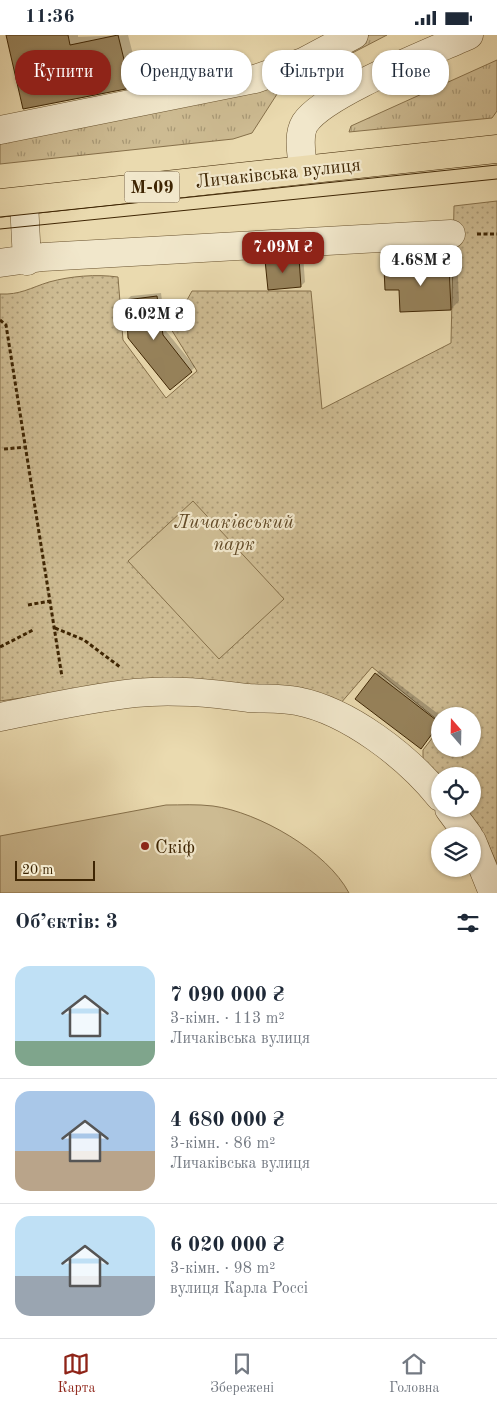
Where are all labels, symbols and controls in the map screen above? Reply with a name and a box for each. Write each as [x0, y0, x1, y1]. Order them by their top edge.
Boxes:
text: 11:36 [25, 8, 74, 27]
chip: Купити [15, 50, 111, 95]
chip: Орендувати [121, 50, 252, 95]
chip: Фільтри [262, 50, 362, 95]
chip: Нове [372, 50, 449, 95]
street label: Личаківська вулиця [195, 156, 362, 193]
road number: М-09 [124, 171, 180, 203]
pin: 7.09M ₴ [237, 231, 329, 274]
text: 7.09M ₴ [253, 240, 313, 256]
pin: 4.68M ₴ [375, 245, 467, 287]
text: 4.68M ₴ [391, 253, 451, 269]
pin: 6.02M ₴ [108, 299, 200, 341]
text: 6.02M ₴ [124, 307, 184, 323]
park label: Личаківський парк [174, 514, 294, 555]
north arrow [431, 707, 481, 757]
map controls [431, 707, 481, 877]
button: locate [431, 767, 481, 817]
button: layers [431, 827, 481, 877]
place label: Скіф [155, 839, 195, 858]
marker: Скіф [139, 840, 151, 852]
scale bar [15, 858, 95, 881]
text: 20 m [22, 863, 53, 877]
icon: filters [454, 909, 482, 937]
text: Об’єктів: 3 [15, 912, 118, 933]
text: 7 090 000 ₴ [170, 985, 284, 1006]
icon: home [55, 986, 115, 1046]
text: 3-кімн. · 113 m² [170, 1011, 285, 1027]
text: Личаківська вулиця [170, 1031, 310, 1047]
text: 4 680 000 ₴ [170, 1110, 284, 1131]
icon: home [55, 1111, 115, 1171]
text: 3-кімн. · 86 m² [170, 1136, 275, 1152]
text: Личаківська вулиця [170, 1156, 310, 1172]
text: 6 020 000 ₴ [170, 1235, 284, 1256]
icon: home [55, 1236, 115, 1296]
text: 3-кімн. · 98 m² [170, 1261, 275, 1277]
text: вулиця Карла Россі [170, 1281, 308, 1297]
tab: Карта [57, 1350, 95, 1397]
tab: Збережені [210, 1350, 274, 1397]
tab: Головна [389, 1350, 439, 1397]

